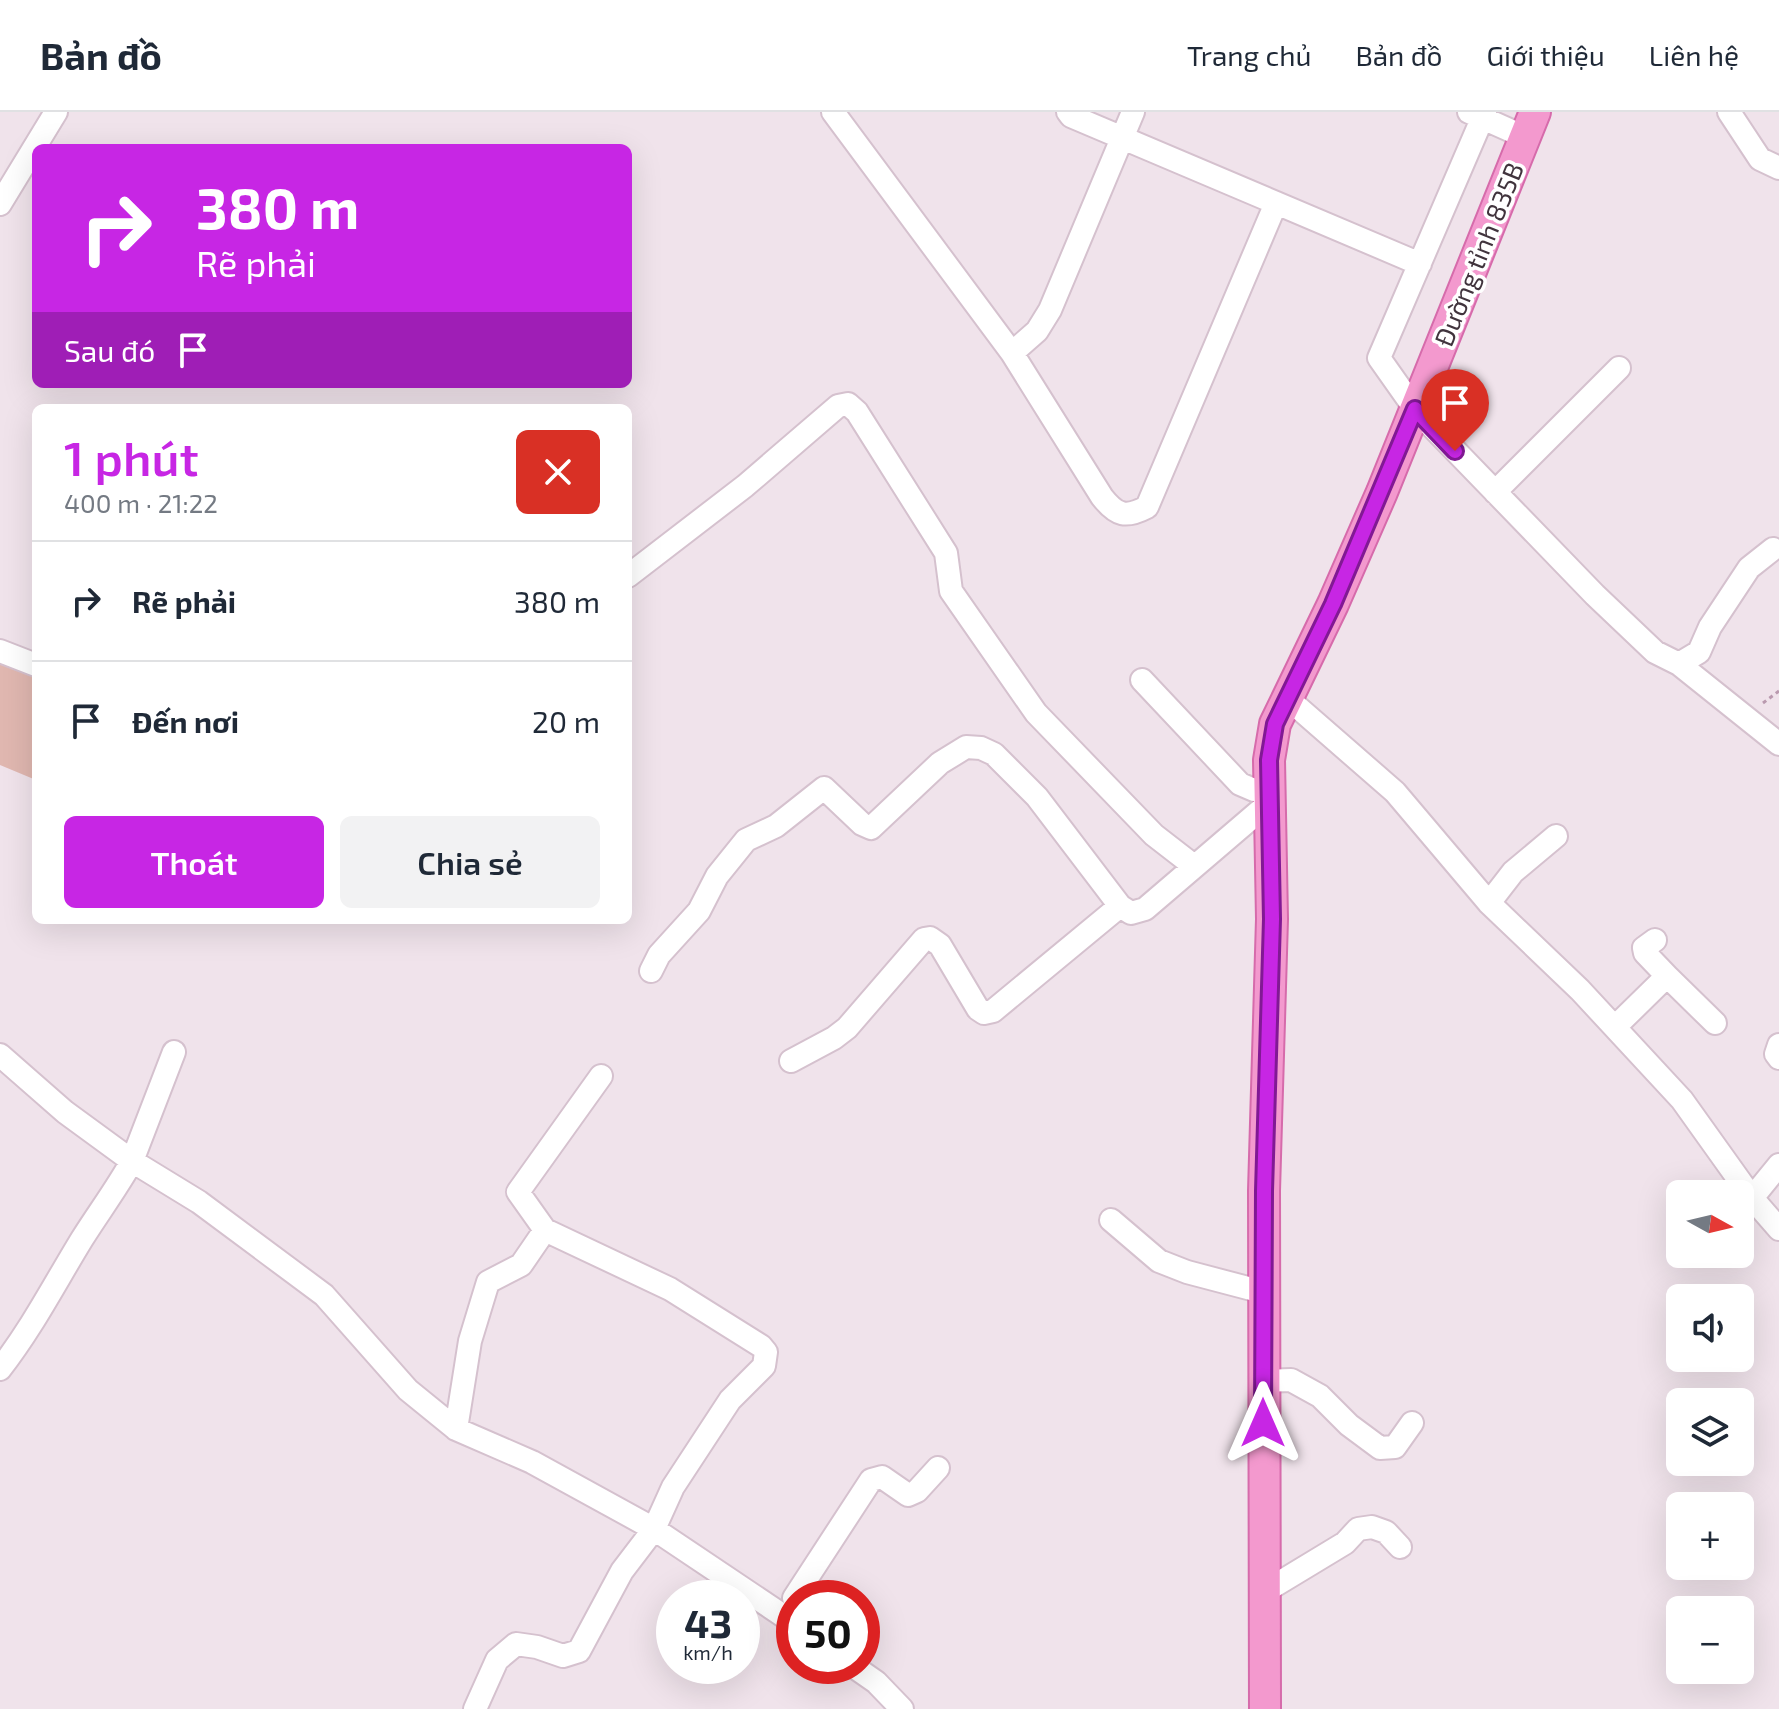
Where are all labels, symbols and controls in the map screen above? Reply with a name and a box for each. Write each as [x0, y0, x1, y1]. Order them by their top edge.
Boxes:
text: Bản đồ [40, 32, 162, 78]
text: Trang chủ [1187, 38, 1311, 72]
text: Bản đồ [1355, 38, 1442, 72]
text: Giới thiệu [1486, 38, 1605, 72]
text: Liên hệ [1649, 38, 1739, 72]
street label: Đường tỉnh 835B [1427, 158, 1529, 350]
text: 380 m [196, 173, 359, 240]
icon: right [64, 176, 168, 280]
text: Rẽ phải [196, 241, 316, 284]
icon: arrive [171, 328, 215, 372]
text: Sau đó [64, 332, 155, 368]
pin [1421, 369, 1489, 451]
icon: arrive [1433, 381, 1477, 425]
text: 1 phút [64, 428, 199, 486]
button: close [516, 430, 600, 514]
text: 400 m · 21:22 [64, 487, 218, 518]
icon: right [64, 579, 108, 623]
text: Rẽ phải [132, 583, 236, 619]
text: 380 m [514, 583, 600, 619]
icon: arrive [64, 699, 108, 743]
text: Đến nơi [132, 703, 239, 739]
text: 20 m [532, 703, 600, 739]
button: Thoát [64, 816, 324, 908]
button: Chia sẻ [340, 816, 600, 908]
north arrow [1666, 1180, 1754, 1268]
map controls [1666, 1180, 1754, 1684]
button: sound [1666, 1284, 1754, 1372]
position arrow [1221, 1381, 1305, 1465]
button: layers [1666, 1388, 1754, 1476]
button: + [1666, 1492, 1754, 1580]
speed limit sign: 50 [776, 1580, 880, 1684]
button: − [1666, 1596, 1754, 1684]
text: 43 [684, 1598, 732, 1646]
text: km/h [683, 1640, 733, 1664]

